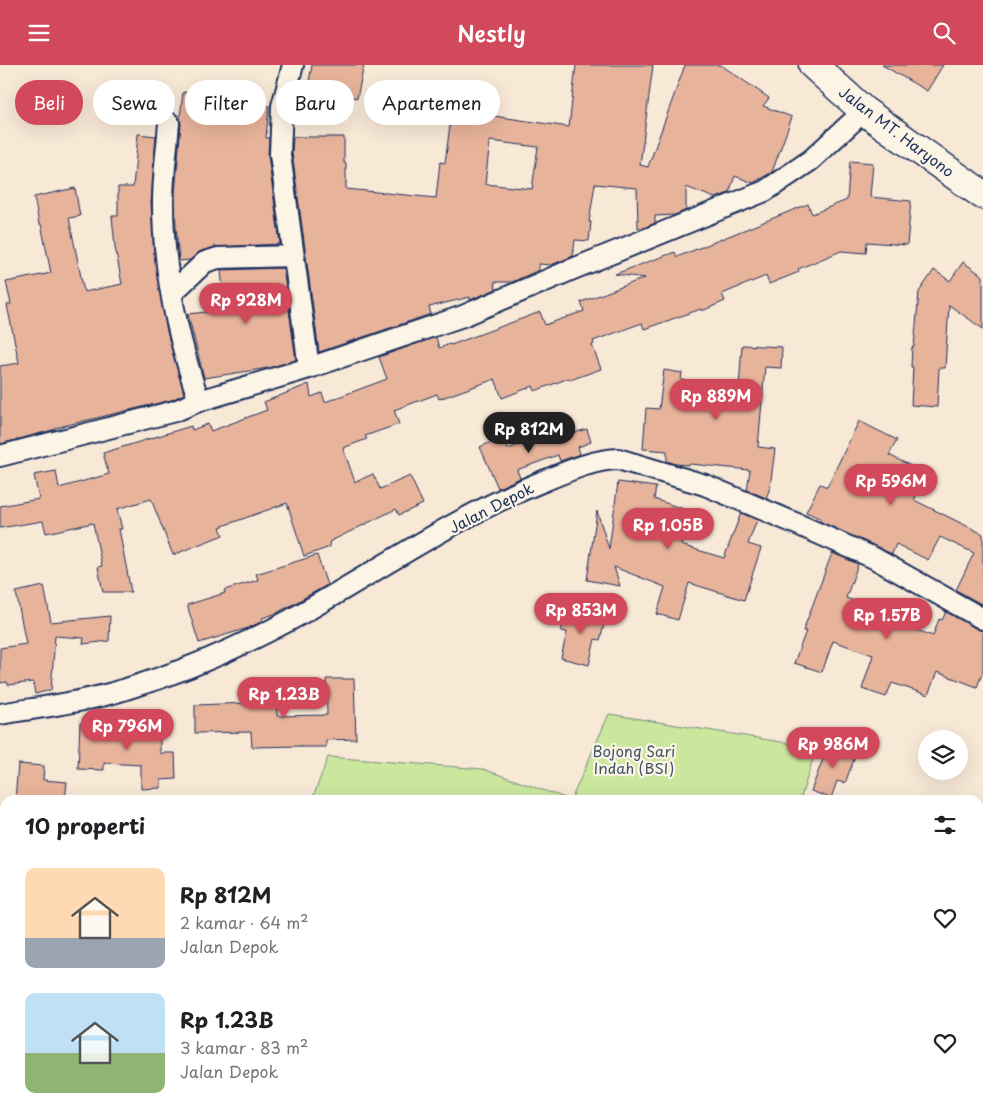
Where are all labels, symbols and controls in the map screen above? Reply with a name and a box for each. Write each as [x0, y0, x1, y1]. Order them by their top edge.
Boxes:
text: Nestly [457, 16, 526, 49]
icon: menu [25, 19, 53, 47]
icon: search [930, 19, 958, 47]
chip: Beli [15, 80, 83, 125]
chip: Sewa [93, 80, 175, 125]
chip: Filter [185, 80, 266, 125]
chip: Baru [276, 80, 354, 125]
chip: Apartemen [364, 80, 500, 125]
street label: Jalan MT. Haryono [835, 80, 959, 182]
pin: Rp 928M [200, 283, 292, 325]
text: Rp 928M [210, 287, 282, 311]
pin: Rp 889M [670, 379, 762, 421]
text: Rp 889M [681, 383, 751, 407]
pin: Rp 812M [483, 411, 575, 454]
text: Rp 812M [494, 416, 564, 440]
pin: Rp 596M [845, 463, 937, 506]
text: Rp 596M [855, 468, 927, 492]
street label: Jalan Depok [445, 476, 538, 538]
pin: Rp 1.05B [616, 507, 720, 550]
text: Rp 1.05B [633, 512, 703, 536]
pin: Rp 853M [535, 593, 627, 635]
text: Rp 853M [545, 597, 617, 621]
pin: Rp 1.57B [835, 597, 939, 640]
text: Rp 1.57B [853, 602, 921, 626]
pin: Rp 1.23B [232, 677, 336, 719]
text: Rp 1.23B [248, 681, 320, 705]
pin: Rp 796M [81, 709, 173, 751]
text: Rp 796M [92, 713, 162, 737]
pin: Rp 986M [787, 727, 879, 769]
map controls [918, 730, 968, 780]
button: layers [918, 730, 968, 780]
text: Rp 986M [798, 731, 868, 755]
park label: Bojong Sari Indah (BSI) [593, 739, 675, 779]
text: 10 properti [25, 809, 145, 841]
icon: filters [931, 811, 959, 839]
text: Rp 812M [180, 878, 271, 910]
icon: home [65, 888, 125, 948]
icon: heart [931, 904, 959, 932]
text: 2 kamar · 64 m² [180, 910, 308, 934]
text: Jalan Depok [180, 934, 278, 958]
text: Rp 1.23B [180, 1003, 274, 1035]
icon: home [65, 1013, 125, 1073]
icon: heart [931, 1029, 959, 1057]
text: 3 kamar · 83 m² [180, 1035, 308, 1059]
text: Jalan Depok [180, 1059, 278, 1083]

